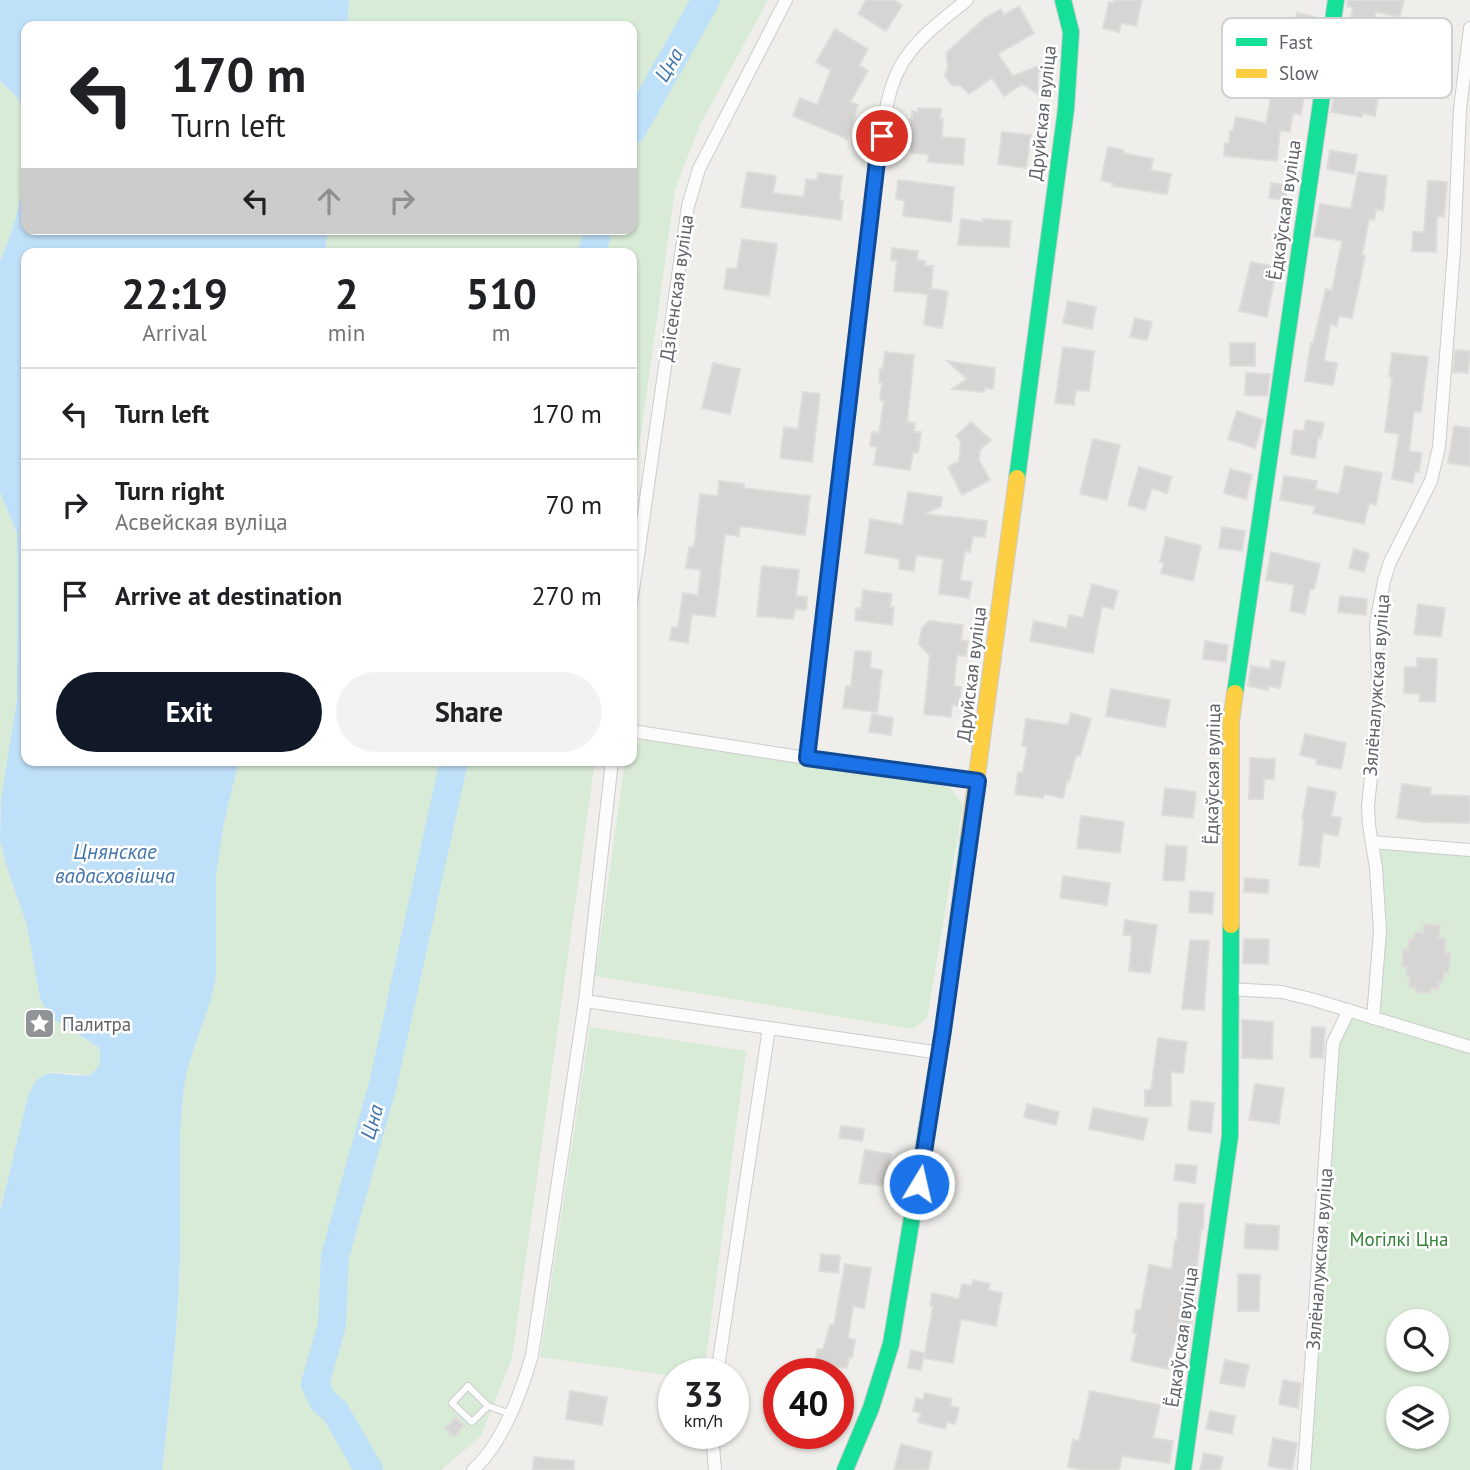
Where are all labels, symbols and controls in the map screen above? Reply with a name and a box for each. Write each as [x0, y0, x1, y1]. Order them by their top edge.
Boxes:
legend [1222, 18, 1452, 98]
text: Fast [1279, 30, 1313, 54]
text: 170 m [171, 42, 306, 106]
water label: Цна [648, 42, 689, 87]
street label: Друйская вуліца [1023, 44, 1061, 182]
icon: left [56, 49, 147, 140]
text: Slow [1279, 61, 1319, 85]
text: Turn left [171, 104, 286, 146]
pin [852, 106, 912, 166]
icon: arrive [863, 117, 901, 155]
street label: Ёдкаўская вуліца [1262, 138, 1306, 282]
icon: left [237, 182, 275, 220]
icon: ahead [310, 182, 348, 220]
icon: right [383, 182, 421, 220]
street label: Дзісенская вуліца [654, 213, 698, 363]
text: 22:19 [121, 266, 228, 321]
text: 2 [335, 266, 358, 321]
text: 510 [465, 266, 537, 321]
text: Arrival [142, 318, 207, 347]
text: min [328, 318, 365, 347]
text: m [492, 318, 510, 347]
icon: left [56, 395, 94, 433]
text: Turn left [115, 397, 209, 430]
text: 170 m [531, 397, 602, 430]
text: Turn right [115, 474, 224, 507]
icon: right [56, 486, 94, 524]
text: 70 m [546, 488, 602, 521]
text: Асвейская вуліца [115, 507, 288, 536]
icon: arrive [56, 577, 94, 615]
text: Arrive at destination [115, 579, 342, 612]
text: 270 m [531, 579, 602, 612]
street label: Зялёналужская вуліца [1358, 593, 1394, 777]
street label: Друйская вуліца [951, 605, 991, 743]
button: Exit [56, 672, 322, 752]
button: Share [336, 672, 602, 752]
street label: Ёдкаўская вуліца [1199, 703, 1225, 845]
water label: Цнянскае вадасховішча [55, 838, 176, 889]
place icon: Палитра [22, 1007, 56, 1041]
place label: Палитра [62, 1012, 131, 1036]
water label: Цна [354, 1101, 390, 1142]
position arrow [882, 1147, 956, 1221]
street label: Зялёналужская вуліца [1301, 1167, 1337, 1351]
park label: Могілкі Цна [1350, 1227, 1448, 1251]
street label: Ёдкаўская вуліца [1159, 1265, 1203, 1409]
map controls [1386, 1309, 1449, 1449]
button: search [1386, 1309, 1449, 1372]
speed limit sign: 40 [763, 1358, 854, 1449]
text: 33 [684, 1371, 723, 1417]
button: layers [1386, 1386, 1449, 1449]
text: km/h [684, 1409, 723, 1432]

